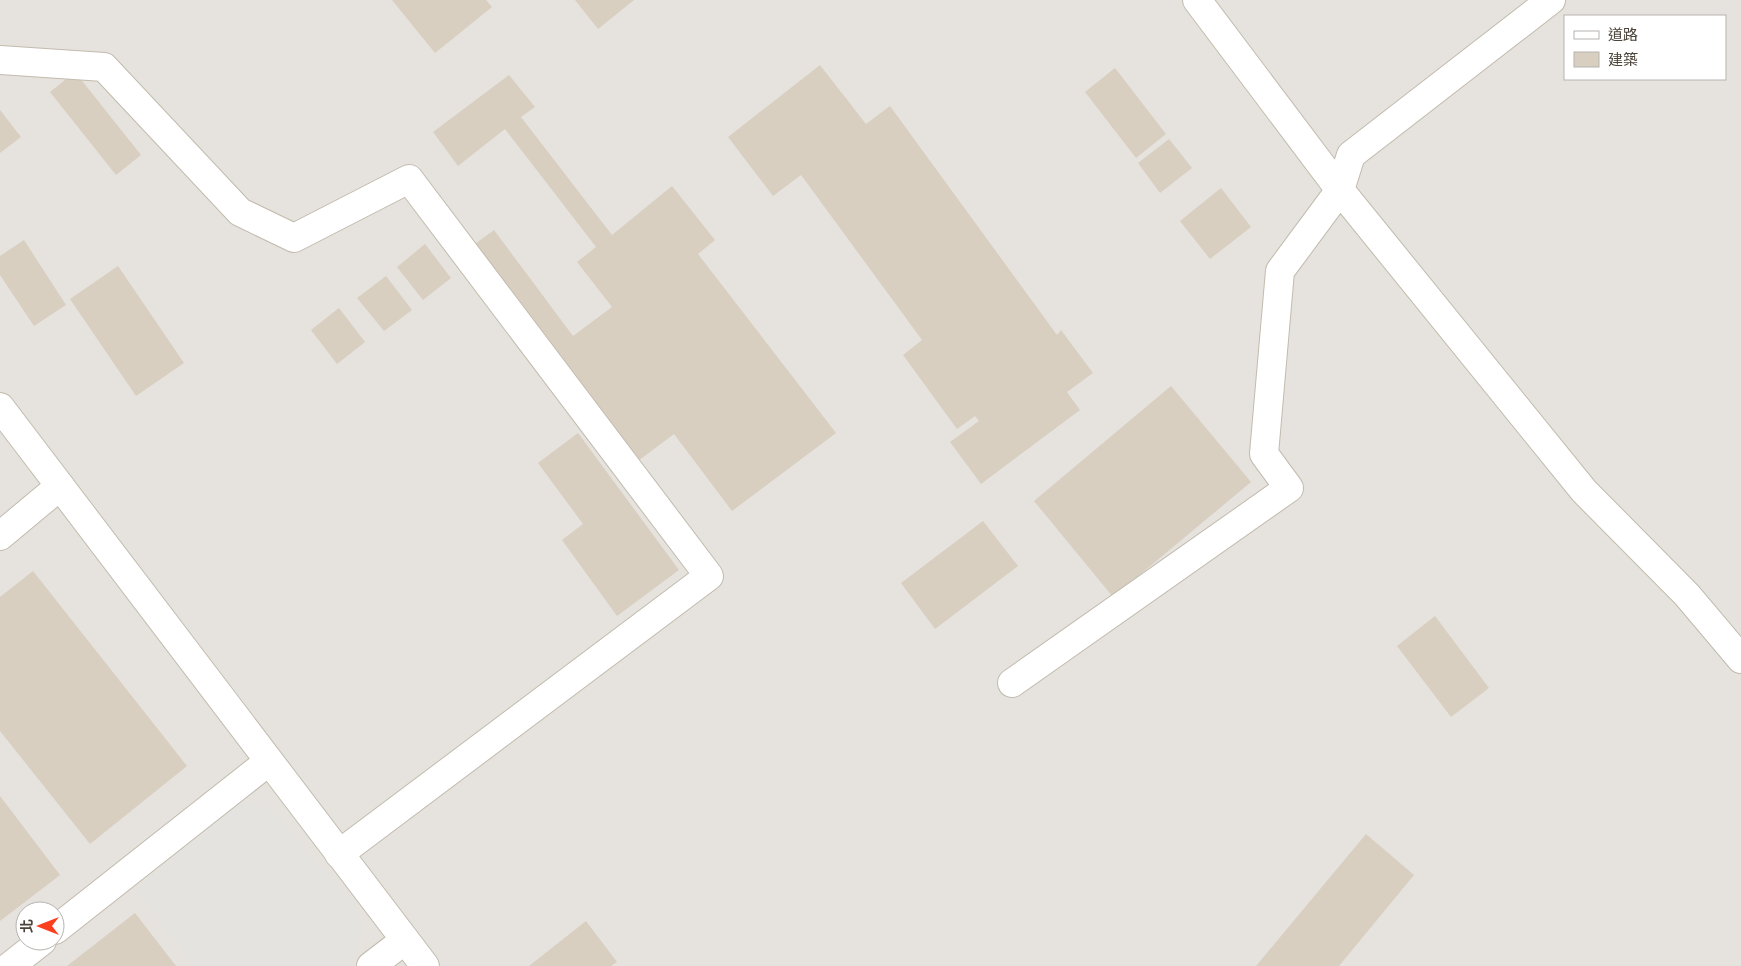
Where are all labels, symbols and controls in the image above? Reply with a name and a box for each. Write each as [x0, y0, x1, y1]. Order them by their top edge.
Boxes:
legend [1564, 15, 1726, 80]
text: 道路 [1608, 25, 1638, 43]
text: 建築 [1608, 50, 1638, 68]
north arrow [15, 901, 65, 951]
text: 北 [18, 919, 35, 933]

